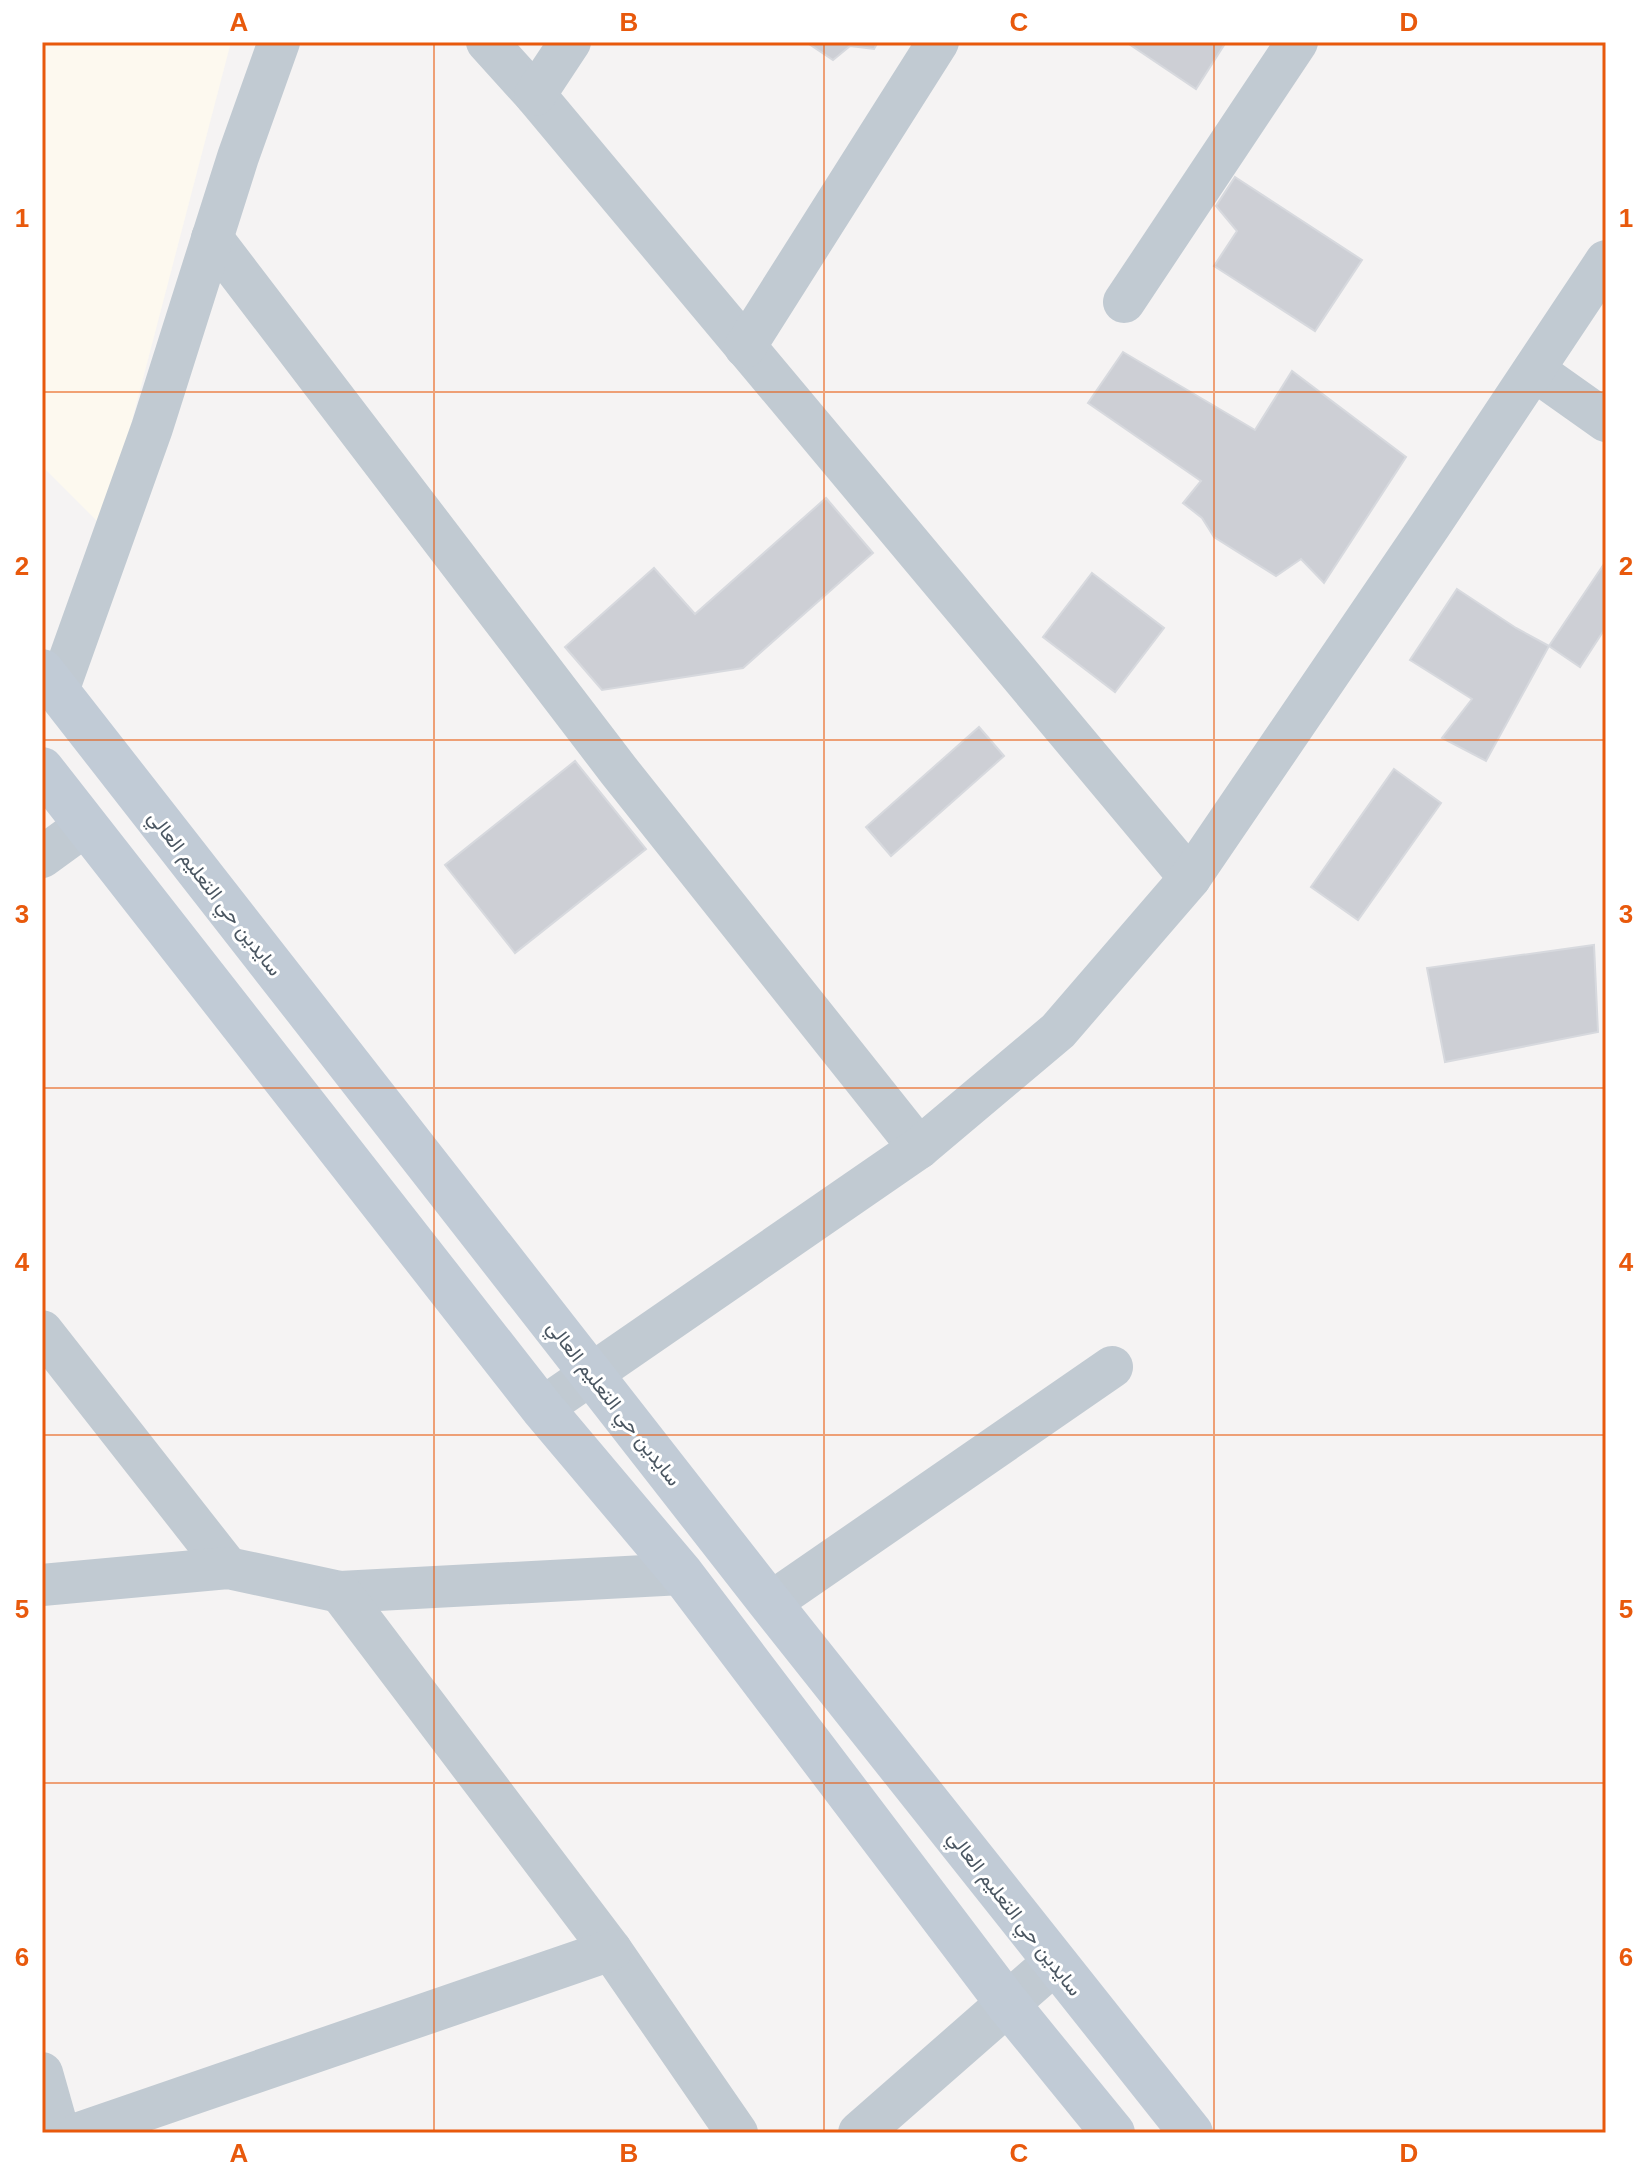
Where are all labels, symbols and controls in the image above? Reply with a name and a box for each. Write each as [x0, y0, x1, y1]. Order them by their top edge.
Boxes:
text: A [230, 7, 249, 37]
text: B [620, 7, 638, 37]
text: C [1010, 7, 1029, 37]
text: D [1400, 7, 1418, 37]
text: 1 [15, 203, 29, 233]
text: 1 [1619, 203, 1633, 233]
text: 2 [15, 551, 29, 581]
text: 2 [1619, 551, 1633, 581]
street label: سايدين حي التعليم العالي [139, 806, 286, 984]
text: 3 [15, 899, 29, 929]
text: 3 [1619, 899, 1633, 929]
text: 4 [15, 1247, 30, 1277]
text: 4 [1619, 1247, 1634, 1277]
street label: سايدين حي التعليم العالي [538, 1316, 685, 1494]
text: 5 [15, 1594, 29, 1624]
text: 5 [1619, 1594, 1633, 1624]
street label: سايدين حي التعليم العالي [939, 1826, 1086, 2004]
text: 6 [15, 1942, 29, 1972]
text: 6 [1619, 1942, 1633, 1972]
text: A [230, 2138, 249, 2168]
text: B [620, 2138, 638, 2168]
text: C [1010, 2138, 1029, 2168]
text: D [1400, 2138, 1418, 2168]

